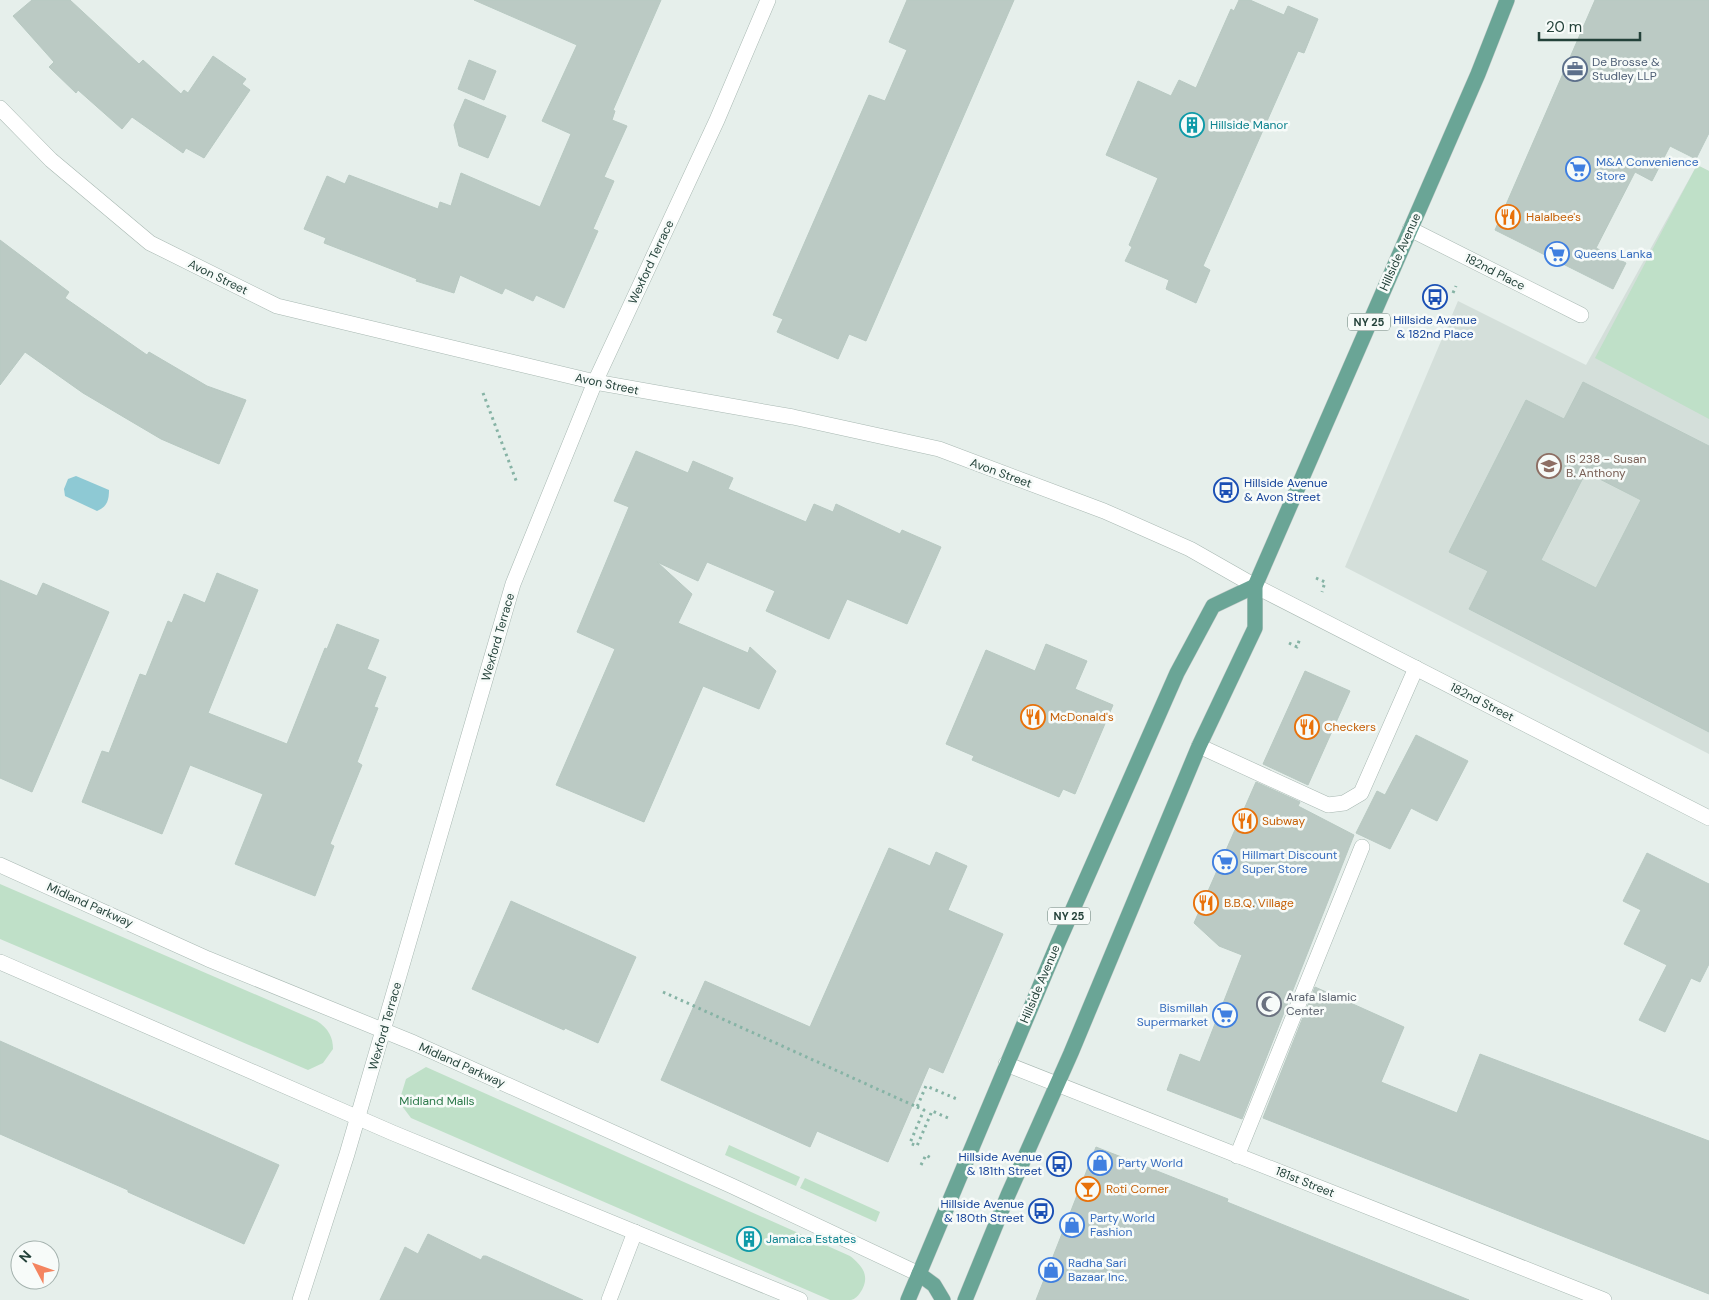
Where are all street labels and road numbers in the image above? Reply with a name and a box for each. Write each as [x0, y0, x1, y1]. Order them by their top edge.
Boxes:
street label: Hillside Avenue [1376, 210, 1424, 293]
street label: Wexford Terrace [625, 217, 678, 307]
street label: 182nd Place [1462, 250, 1528, 294]
street label: Avon Street [185, 256, 251, 298]
road number: NY 25 [1348, 314, 1390, 331]
street label: Avon Street [574, 369, 641, 399]
street label: Avon Street [968, 454, 1034, 492]
street label: Wexford Terrace [478, 591, 518, 683]
street label: 182nd Street [1447, 679, 1517, 725]
street label: Midland Parkway [44, 879, 136, 931]
road number: NY 25 [1048, 908, 1090, 924]
street label: Hillside Avenue [1016, 942, 1064, 1026]
street label: Wexford Terrace [365, 980, 405, 1072]
street label: Midland Parkway [416, 1039, 508, 1091]
street label: 181st Street [1273, 1163, 1337, 1201]

